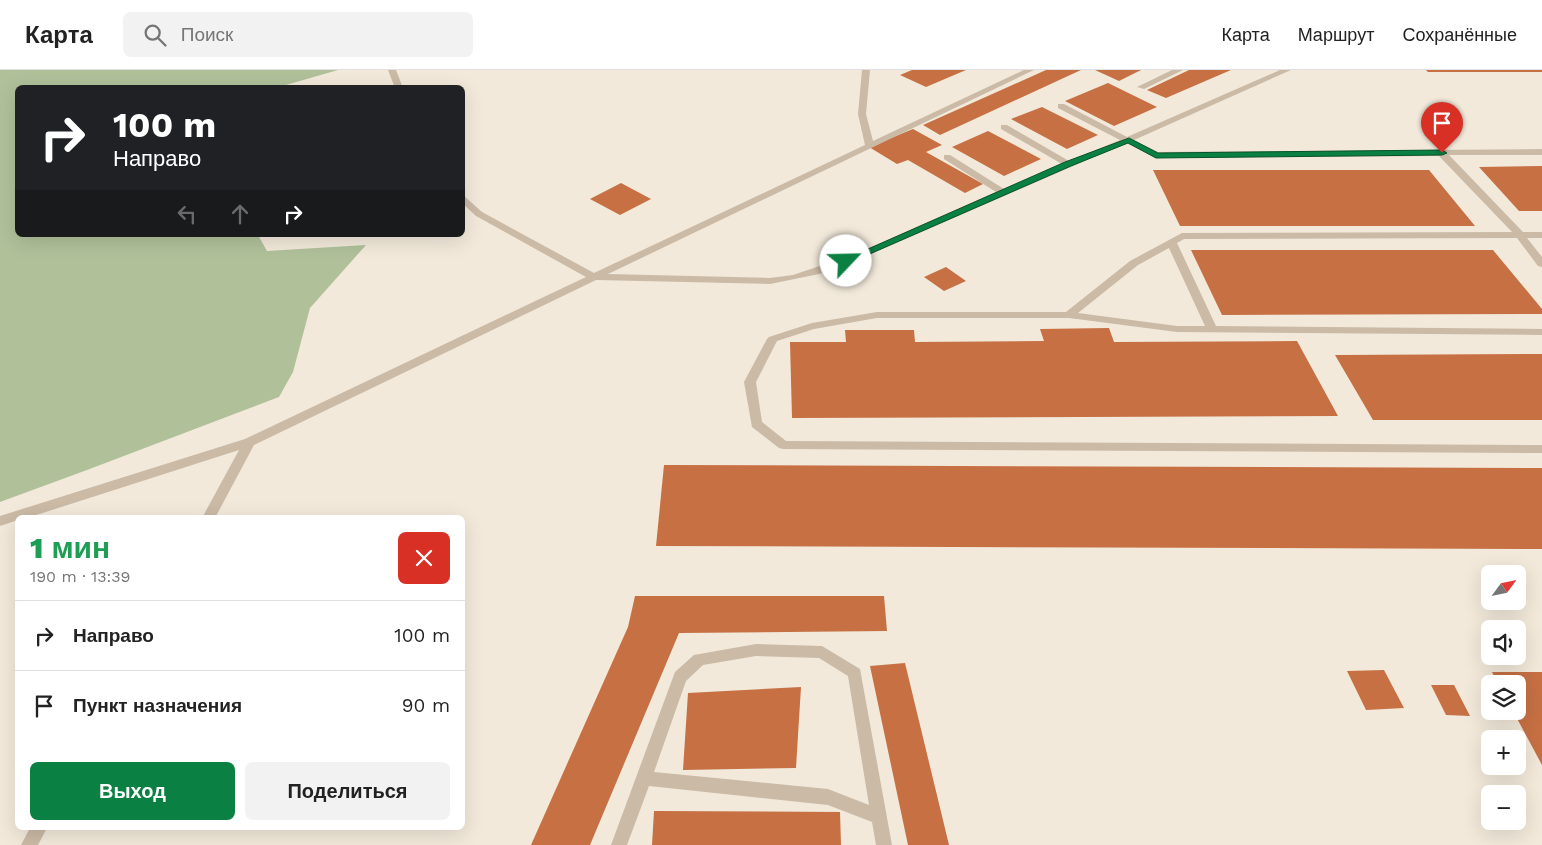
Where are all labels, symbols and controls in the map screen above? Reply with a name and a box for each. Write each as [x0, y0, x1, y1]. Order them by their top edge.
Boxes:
search box [123, 12, 473, 57]
text: Карта [25, 21, 93, 49]
icon: search [141, 21, 169, 49]
text: Поиск [181, 23, 233, 46]
text: Карта [1222, 24, 1270, 45]
text: Маршрут [1298, 24, 1374, 45]
text: Сохранённые [1402, 24, 1517, 45]
pin [1421, 102, 1463, 153]
text: 100 m [113, 104, 216, 146]
icon: right [30, 105, 95, 170]
icon: arrive [1428, 109, 1456, 137]
text: Направо [113, 146, 201, 171]
icon: left [173, 200, 201, 228]
icon: ahead [226, 200, 254, 228]
icon: right [279, 200, 307, 228]
position arrow [819, 234, 871, 286]
text: 1 мин [30, 530, 110, 565]
button: close [398, 532, 450, 584]
north arrow [1481, 565, 1526, 610]
map controls [1481, 565, 1526, 830]
text: 190 m · 13:39 [30, 567, 130, 586]
button: sound [1481, 620, 1526, 665]
icon: right [30, 622, 58, 650]
text: Направо [73, 624, 154, 647]
text: 100 m [394, 624, 450, 647]
button: layers [1481, 675, 1526, 720]
icon: arrive [30, 692, 58, 720]
text: Пункт назначения [73, 694, 242, 717]
text: 90 m [402, 694, 450, 717]
button: + [1481, 730, 1526, 775]
button: Выход [30, 762, 235, 820]
button: Поделиться [245, 762, 450, 820]
button: − [1481, 785, 1526, 830]

